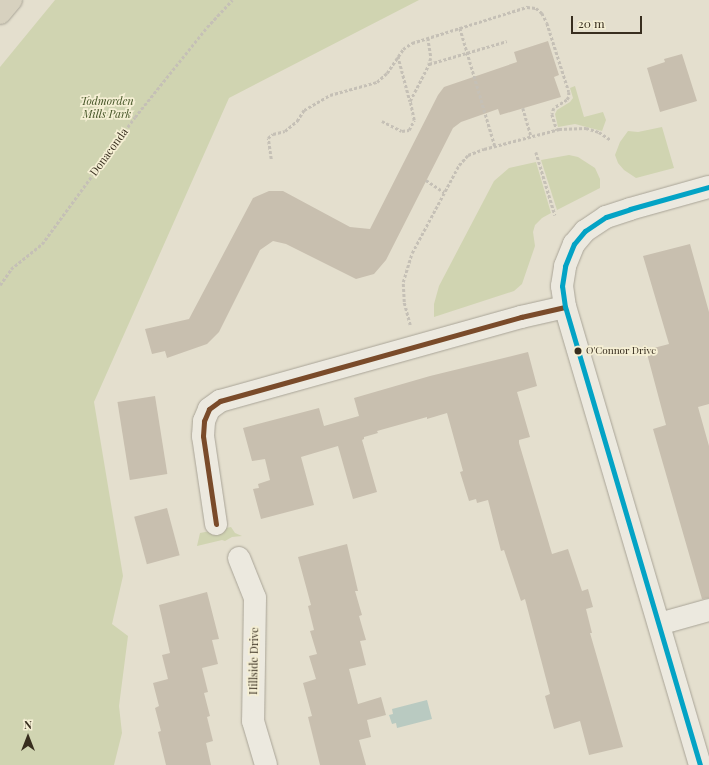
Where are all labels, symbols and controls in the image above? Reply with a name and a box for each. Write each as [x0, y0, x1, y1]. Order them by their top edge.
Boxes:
scale bar [573, 8, 644, 34]
text: 20 m [578, 15, 605, 31]
park label: Todmorden Mills Park [80, 95, 134, 121]
street label: Donaconda [87, 126, 131, 178]
place label: O'Connor Drive [586, 345, 656, 357]
marker: O'Connor Drive [573, 346, 583, 356]
street label: Hillside Drive [247, 627, 261, 695]
north arrow [8, 717, 48, 757]
text: N [24, 717, 32, 732]

